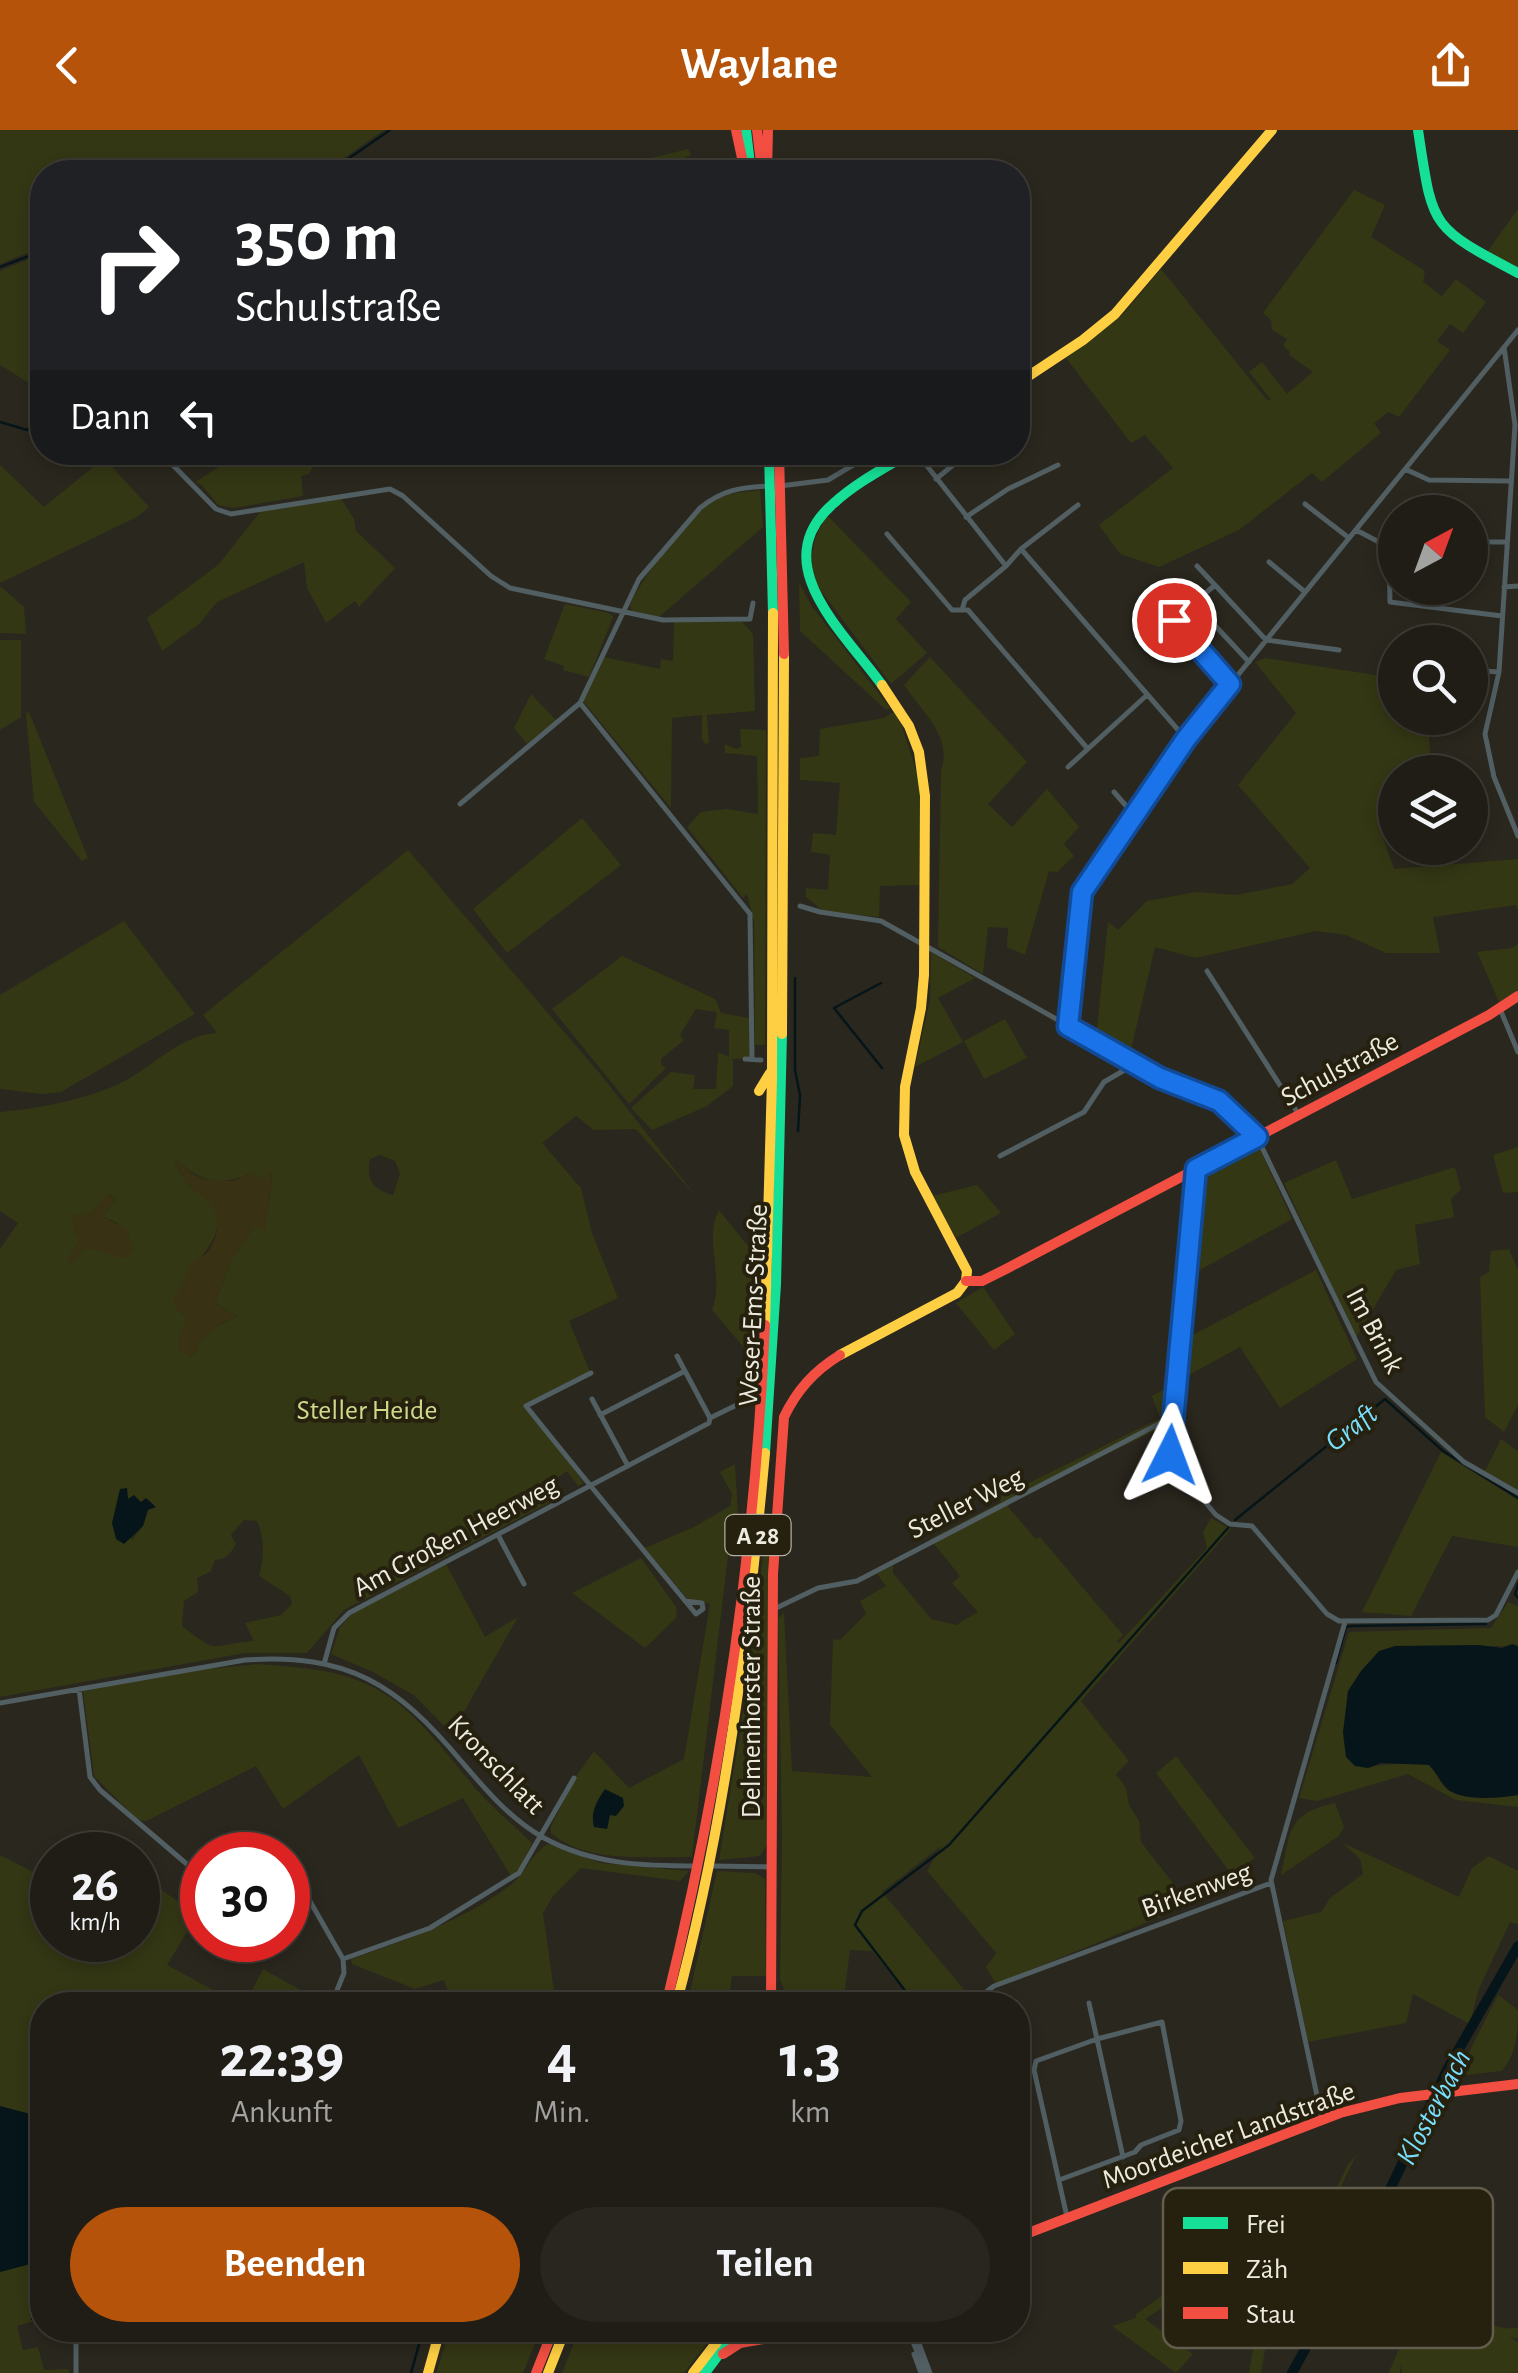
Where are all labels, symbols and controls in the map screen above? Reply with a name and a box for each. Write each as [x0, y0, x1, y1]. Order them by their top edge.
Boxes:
icon: back [40, 38, 95, 93]
icon: share [1423, 38, 1478, 93]
text: Waylane [680, 42, 838, 87]
icon: right [70, 200, 200, 330]
text: 350 m [235, 203, 399, 273]
text: Schulstraße [235, 285, 442, 330]
icon: left [171, 390, 226, 445]
text: Dann [70, 399, 151, 437]
north arrow [1378, 495, 1488, 605]
map controls [1378, 495, 1488, 865]
pin [1132, 578, 1217, 663]
icon: arrive [1147, 593, 1202, 648]
button: search [1378, 625, 1488, 735]
button: layers [1378, 755, 1488, 865]
street label: Schulstraße [1277, 1027, 1403, 1112]
street label: Weser-Ems-Straße [735, 1203, 773, 1407]
street label: Im Brink [1340, 1284, 1408, 1378]
park label: Steller Heide [297, 1397, 437, 1425]
water label: Graft [1320, 1398, 1384, 1457]
position arrow [1118, 1403, 1222, 1507]
street label: Steller Weg [904, 1463, 1028, 1545]
street label: Am Großen Heerweg [349, 1471, 563, 1603]
road number: A 28 [726, 1515, 790, 1555]
street label: Delmenhorster Straße [738, 1576, 766, 1818]
street label: Kronschlatt [442, 1711, 549, 1820]
speed limit sign: 30 [180, 1832, 310, 1962]
street label: Birkenweg [1138, 1858, 1256, 1924]
text: 26 [71, 1860, 119, 1910]
text: km/h [69, 1910, 121, 1935]
text: 22:39 [219, 2028, 344, 2088]
text: 4 [547, 2028, 577, 2088]
text: 1.3 [780, 2028, 841, 2088]
water label: Klosterbach [1391, 2045, 1477, 2170]
street label: Moordeicher Landstraße [1099, 2077, 1359, 2195]
text: Ankunft [231, 2096, 333, 2128]
text: Min. [534, 2096, 590, 2128]
text: km [790, 2096, 830, 2128]
legend [1163, 2188, 1493, 2348]
button: Beenden [70, 2207, 520, 2322]
button: Teilen [540, 2207, 990, 2322]
text: Frei [1246, 2211, 1286, 2239]
text: Zäh [1246, 2256, 1288, 2284]
text: Stau [1246, 2301, 1295, 2329]

